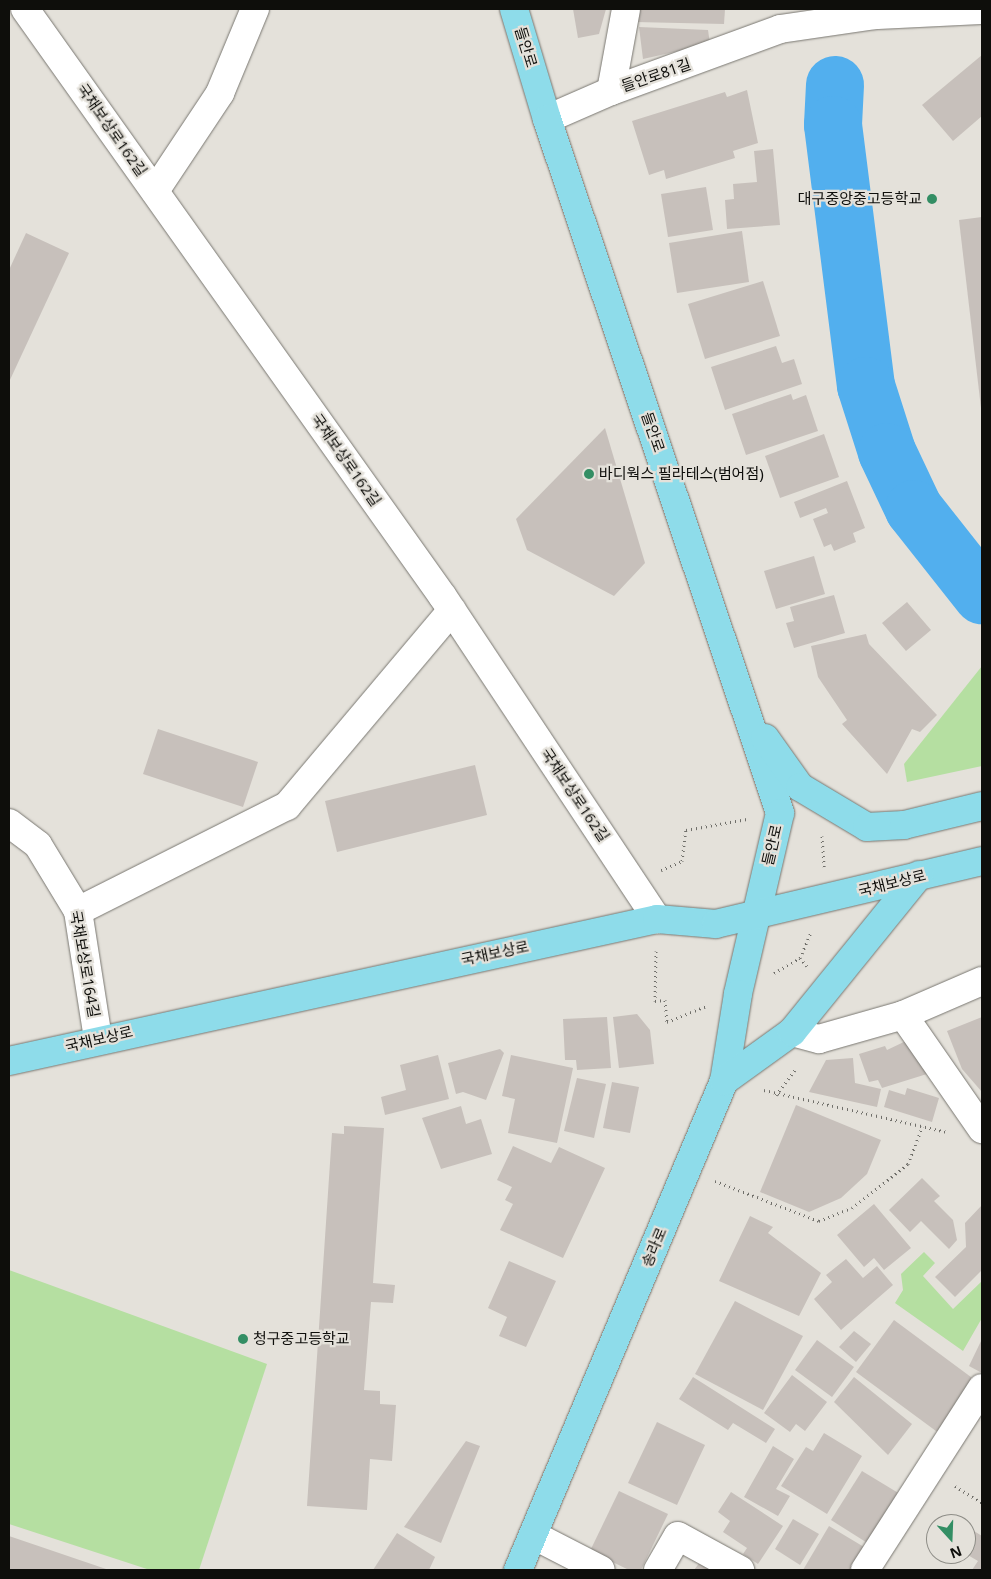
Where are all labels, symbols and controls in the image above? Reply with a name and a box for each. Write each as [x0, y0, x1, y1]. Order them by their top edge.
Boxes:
street label: 들안로 [511, 25, 541, 69]
street label: 들안로81길 [619, 55, 693, 95]
street label: 국채보상로162길 [73, 80, 151, 180]
place label: 대구중앙중고등학교 [798, 190, 922, 208]
marker: 대구중앙중고등학교 [926, 193, 938, 205]
street label: 들안로 [638, 409, 668, 455]
street label: 국채보상로162길 [307, 410, 385, 510]
place label: 바디웍스 필라테스(범어점) [599, 465, 764, 483]
marker: 바디웍스 필라테스(범어점) [583, 468, 595, 480]
street label: 국채보상로162길 [537, 745, 613, 845]
street label: 들안로 [759, 823, 785, 867]
street label: 국채보상로 [856, 866, 928, 900]
street label: 국채보상로164길 [67, 909, 103, 1019]
street label: 국채보상로 [459, 937, 531, 969]
street label: 국채보상로 [63, 1022, 135, 1056]
street label: 송라로 [638, 1224, 670, 1270]
place label: 청구중고등학교 [253, 1330, 350, 1348]
marker: 청구중고등학교 [237, 1333, 249, 1345]
north arrow [926, 1514, 976, 1564]
text: N [947, 1542, 965, 1563]

